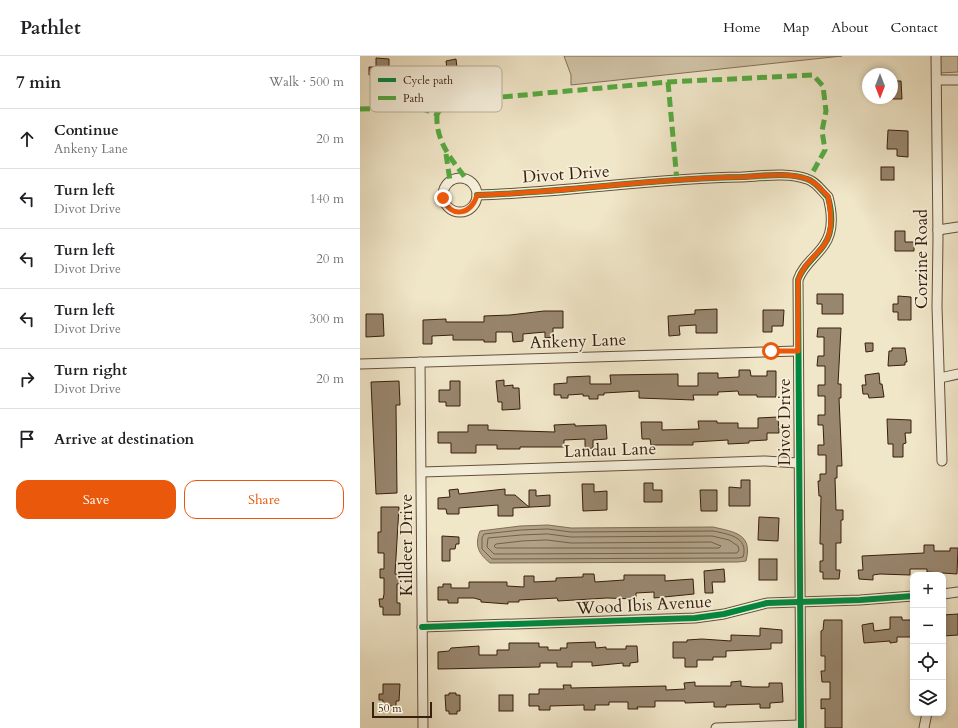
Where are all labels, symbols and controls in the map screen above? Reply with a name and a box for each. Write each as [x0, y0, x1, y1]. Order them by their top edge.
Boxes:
text: Pathlet [20, 15, 81, 41]
text: Home [723, 18, 761, 37]
text: Map [783, 18, 809, 37]
text: About [831, 18, 868, 37]
text: Contact [890, 18, 938, 37]
legend [370, 66, 502, 112]
north arrow [862, 68, 898, 104]
text: 7 min [16, 71, 61, 94]
text: Walk · 500 m [269, 73, 344, 91]
text: Cycle path [403, 73, 453, 88]
text: Path [403, 91, 424, 106]
text: Continue [54, 120, 119, 140]
icon: ahead [16, 128, 38, 150]
text: 20 m [316, 130, 344, 148]
text: Ankeny Lane [54, 140, 128, 158]
street label: Divot Drive [522, 159, 610, 189]
text: Turn left [54, 180, 115, 200]
icon: left [16, 188, 38, 210]
route end [434, 189, 452, 207]
text: 140 m [310, 190, 344, 208]
text: Divot Drive [54, 200, 121, 218]
street label: Corzine Road [910, 209, 933, 309]
text: Turn left [54, 240, 115, 260]
icon: left [16, 248, 38, 270]
text: 20 m [316, 250, 344, 268]
text: Divot Drive [54, 260, 121, 278]
text: Turn left [54, 300, 115, 320]
icon: left [16, 308, 38, 330]
text: 300 m [310, 310, 344, 328]
text: Divot Drive [54, 320, 121, 338]
street label: Ankeny Lane [529, 328, 627, 354]
route start [762, 342, 780, 360]
text: Turn right [54, 360, 127, 380]
icon: right [16, 368, 38, 390]
text: 20 m [316, 370, 344, 388]
street label: Divot Drive [773, 378, 796, 466]
text: Divot Drive [54, 380, 121, 398]
icon: arrive [16, 428, 38, 450]
text: Arrive at destination [54, 429, 194, 449]
street label: Landau Lane [563, 437, 657, 463]
button: Save [16, 480, 176, 519]
button: Share [184, 480, 344, 519]
street label: Killdeer Drive [395, 494, 418, 596]
map controls [910, 572, 946, 716]
button: + [910, 572, 946, 608]
street label: Wood Ibis Avenue [575, 590, 712, 620]
button: − [910, 608, 946, 644]
button: locate [910, 644, 946, 680]
button: layers [910, 680, 946, 716]
scale bar [372, 700, 432, 719]
text: 50 m [378, 701, 402, 716]

